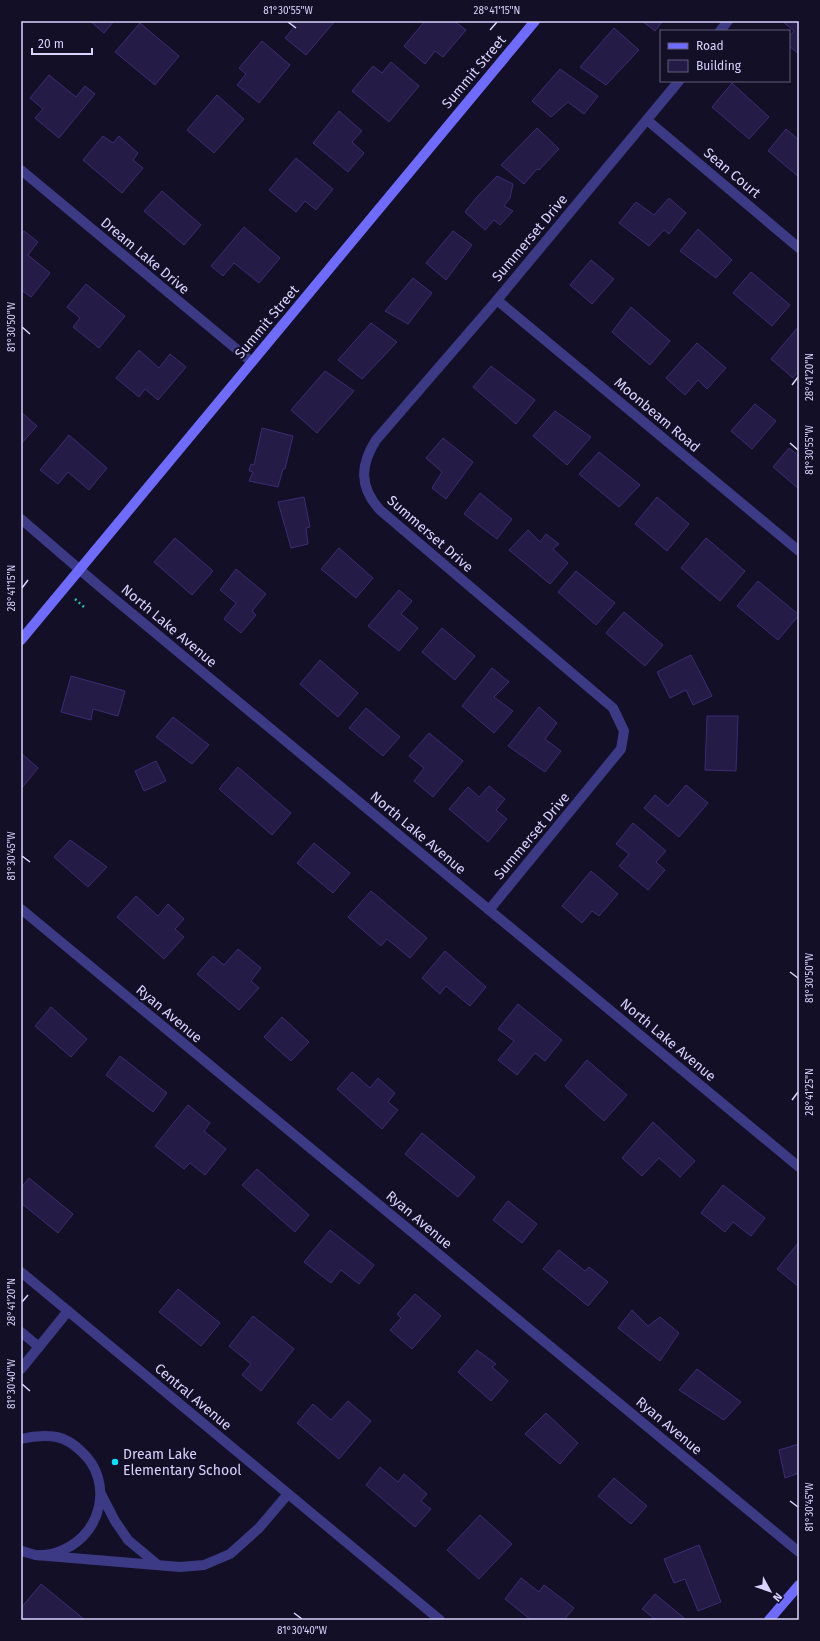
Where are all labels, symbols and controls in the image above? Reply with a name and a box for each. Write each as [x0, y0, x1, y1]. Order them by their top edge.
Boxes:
text: 81°30'55"W [263, 5, 313, 17]
text: 28°41'15"N [474, 5, 520, 17]
scale bar [32, 30, 92, 56]
legend [660, 30, 790, 82]
street label: Summit Street [438, 31, 510, 112]
text: 20 m [38, 37, 64, 51]
text: Road [696, 39, 724, 53]
text: Building [696, 59, 742, 73]
street label: Sean Court [700, 144, 765, 202]
street label: Summerset Drive [489, 191, 571, 285]
street label: Dream Lake Drive [97, 214, 193, 298]
street label: Summit Street [231, 281, 303, 362]
text: 81°30'50"W [6, 301, 18, 352]
text: 28°41'20"N [804, 353, 816, 401]
street label: Moonbeam Road [611, 374, 703, 456]
text: 81°30'55"W [804, 425, 816, 475]
street label: Summerset Drive [384, 492, 476, 576]
text: 28°41'15"N [6, 565, 18, 611]
street label: North Lake Avenue [118, 581, 220, 671]
street label: North Lake Avenue [367, 788, 469, 878]
street label: Summerset Drive [491, 789, 573, 883]
text: 81°30'45"W [6, 831, 18, 881]
text: 81°30'50"W [804, 952, 816, 1003]
street label: Ryan Avenue [132, 981, 206, 1047]
street label: North Lake Avenue [617, 995, 719, 1085]
text: 28°41'25"N [804, 1068, 816, 1116]
street label: Ryan Avenue [382, 1187, 456, 1253]
text: 28°41'20"N [6, 1278, 18, 1326]
text: 81°30'40"W [6, 1358, 18, 1409]
street label: Central Avenue [151, 1360, 235, 1434]
street label: Ryan Avenue [632, 1393, 706, 1459]
place label: Dream Lake Elementary School [123, 1446, 241, 1479]
marker: Dream Lake Elementary School [110, 1457, 120, 1467]
text: 81°30'45"W [804, 1482, 816, 1532]
north arrow [750, 1571, 790, 1611]
text: N [770, 1590, 785, 1604]
text: 81°30'40"W [277, 1625, 328, 1637]

